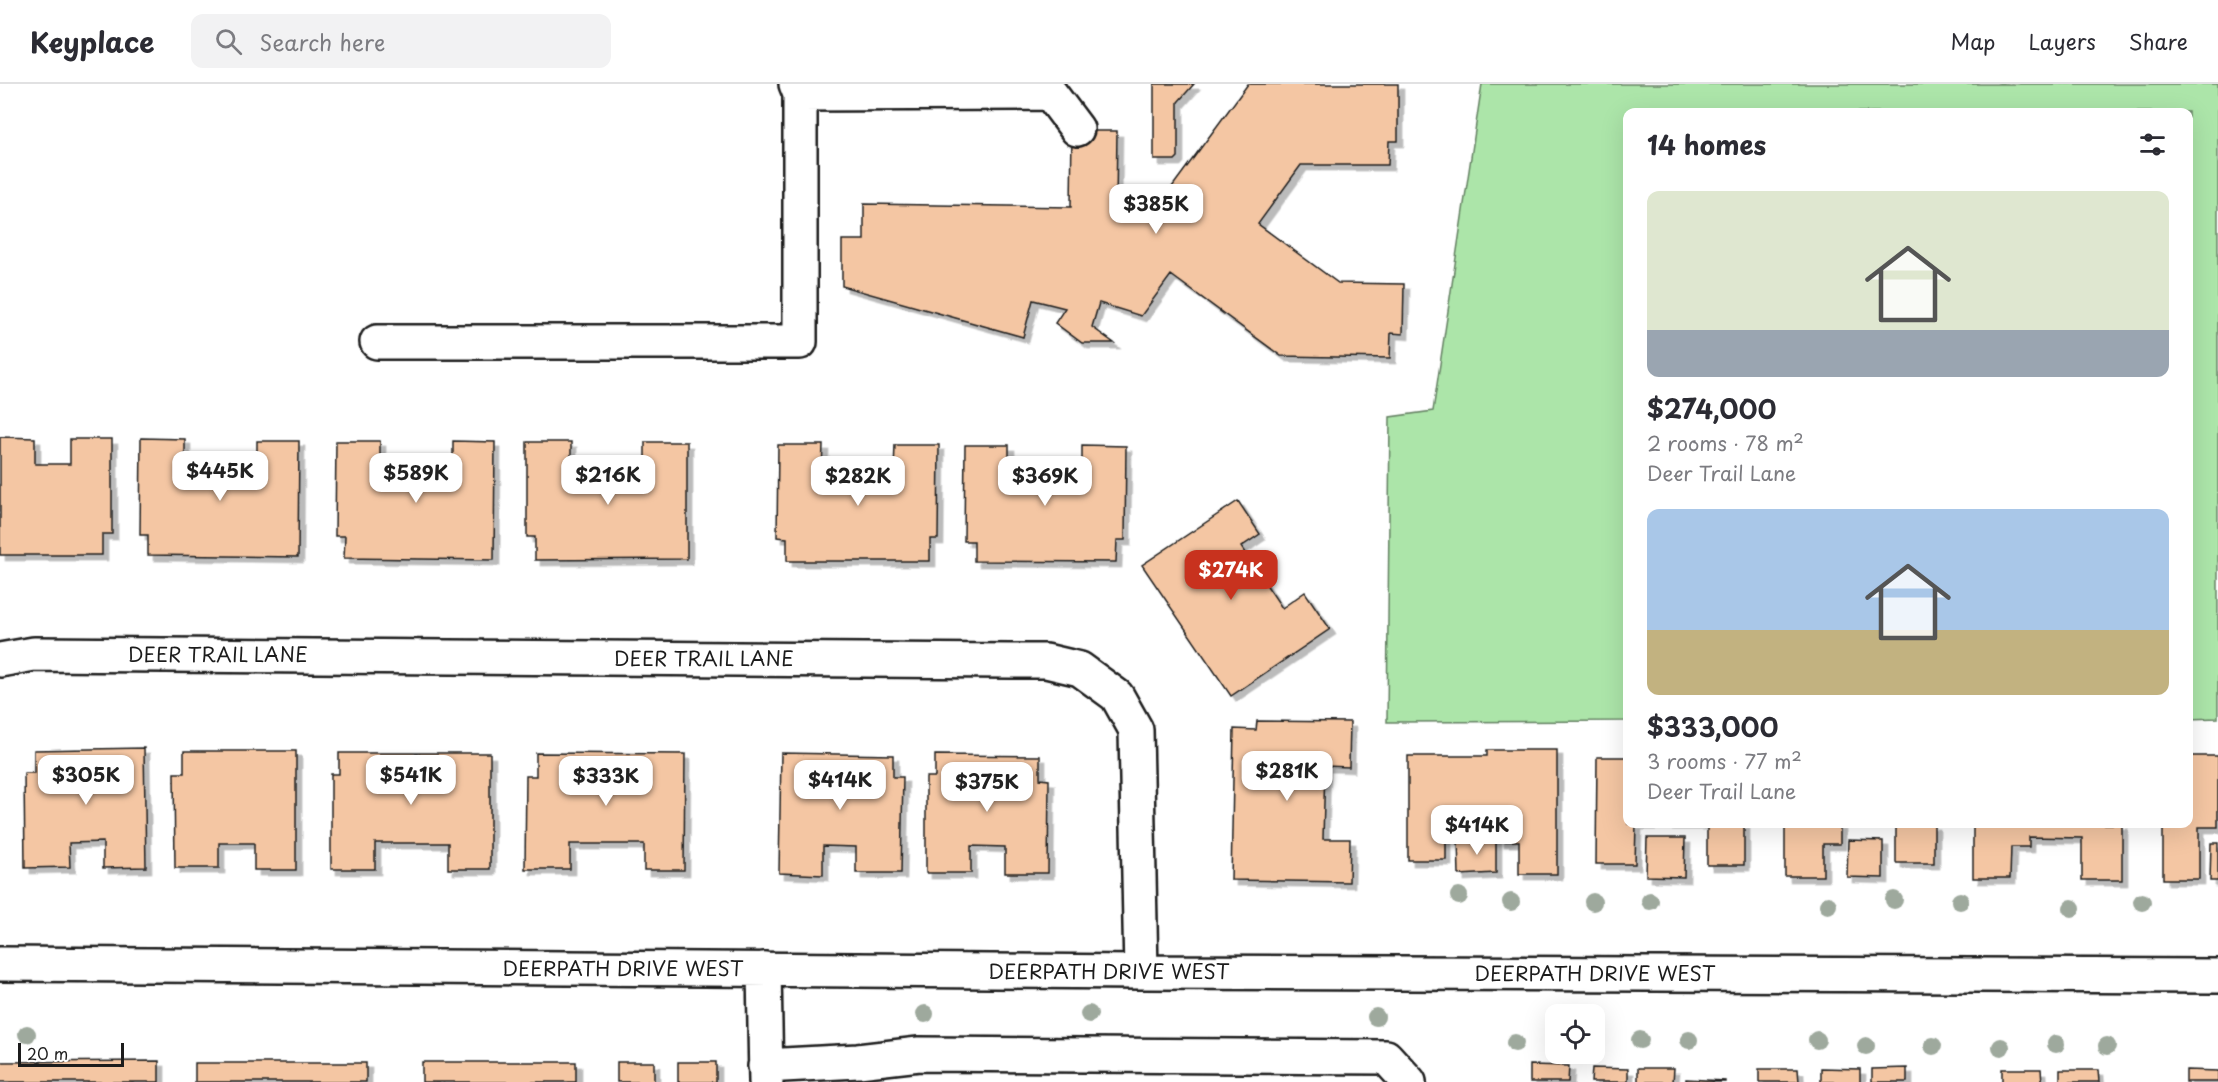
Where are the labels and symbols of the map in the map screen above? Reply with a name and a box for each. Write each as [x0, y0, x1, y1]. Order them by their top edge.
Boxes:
pin: $385K [1114, 184, 1198, 235]
pin: $445K [178, 451, 262, 502]
pin: $589K [374, 453, 458, 504]
pin: $216K [566, 455, 650, 506]
pin: $282K [816, 456, 900, 507]
pin: $369K [1003, 456, 1087, 507]
pin: $274K [1189, 550, 1273, 601]
street label: DEER TRAIL LANE [128, 639, 308, 669]
street label: DEER TRAIL LANE [614, 643, 794, 673]
pin: $281K [1245, 751, 1329, 802]
pin: $305K [44, 755, 128, 806]
pin: $541K [369, 755, 453, 806]
pin: $333K [564, 756, 648, 807]
pin: $414K [798, 760, 882, 811]
pin: $375K [945, 762, 1029, 813]
pin: $414K [1435, 805, 1519, 856]
street label: DEERPATH DRIVE WEST [503, 953, 744, 983]
street label: DEERPATH DRIVE WEST [989, 956, 1230, 986]
street label: DEERPATH DRIVE WEST [1475, 958, 1716, 988]
scale bar [18, 1040, 124, 1068]

